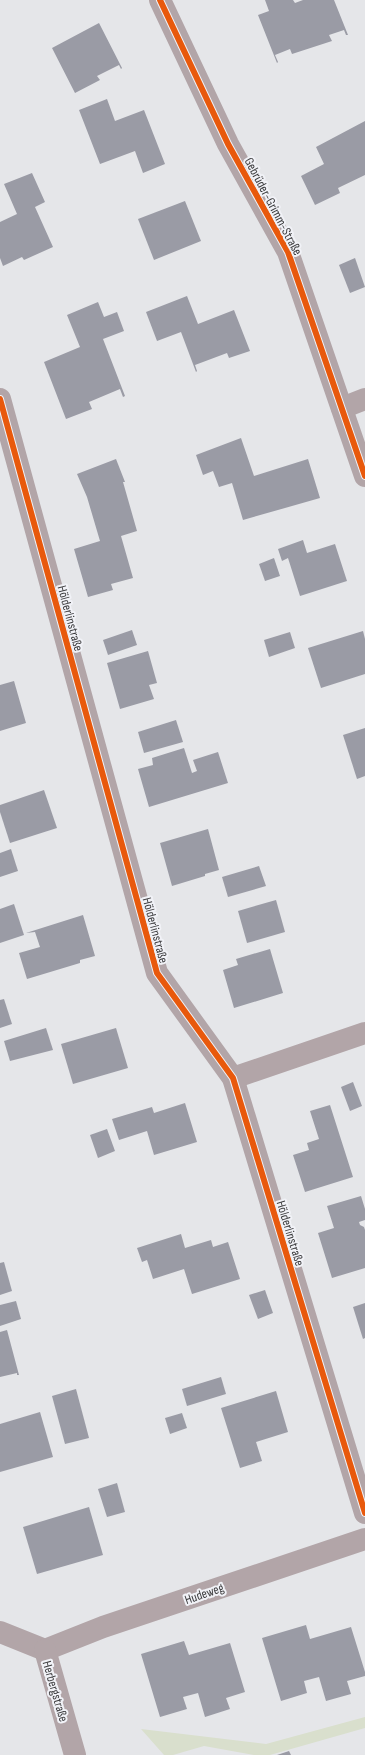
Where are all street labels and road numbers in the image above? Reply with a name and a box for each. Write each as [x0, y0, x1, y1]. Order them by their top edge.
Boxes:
street label: Gebrüder-Grimm-Straße [241, 155, 306, 258]
street label: Hölderlinstraße [54, 584, 86, 653]
street label: Hölderlinstraße [139, 896, 171, 965]
street label: Hölderlinstraße [273, 1199, 308, 1268]
street label: Hudeweg [183, 1580, 226, 1608]
street label: Herbergstraße [39, 1659, 71, 1724]

